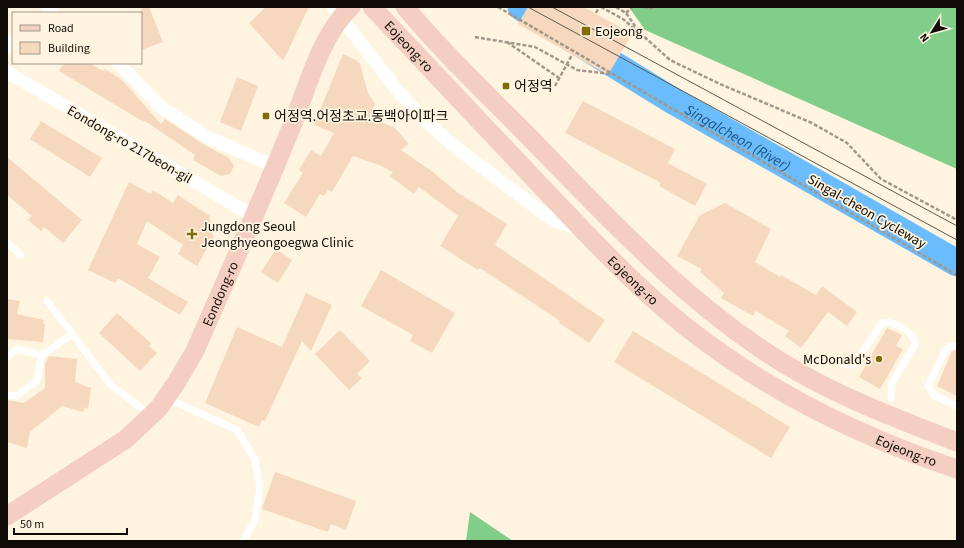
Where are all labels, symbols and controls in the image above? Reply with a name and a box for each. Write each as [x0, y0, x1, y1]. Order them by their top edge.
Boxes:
legend [12, 12, 142, 64]
north arrow [912, 12, 952, 52]
street label: Eojeong-ro [379, 17, 438, 77]
text: Road [48, 20, 74, 37]
place label: Eojeong [595, 22, 643, 42]
marker: Eojeong [580, 25, 592, 37]
text: N [916, 30, 933, 45]
text: Building [48, 40, 90, 57]
place label: 어정역 [514, 77, 553, 97]
marker: 어정역 [501, 81, 511, 91]
water label: Singalcheon (River) [681, 100, 794, 177]
street label: Eondong-ro 217beon-gil [63, 101, 196, 189]
place label: 어정역.어정초교.동백아이파크 [274, 107, 449, 127]
marker: 어정역.어정초교.동백아이파크 [261, 111, 271, 121]
street label: Singal-cheon Cycleway [803, 170, 930, 254]
place label: Jungdong Seoul Jeonghyeongoegwa Clinic [201, 217, 354, 253]
marker: Jungdong Seoul Jeonghyeongoegwa Clinic [186, 228, 198, 240]
street label: Eojeong-ro [602, 252, 663, 310]
street label: Eondong-ro [198, 258, 244, 330]
place label: McDonald's [803, 350, 871, 370]
marker: McDonald's [874, 354, 884, 364]
street label: Eojeong-ro [872, 430, 939, 472]
scale bar [14, 510, 127, 536]
text: 50 m [20, 516, 44, 533]

